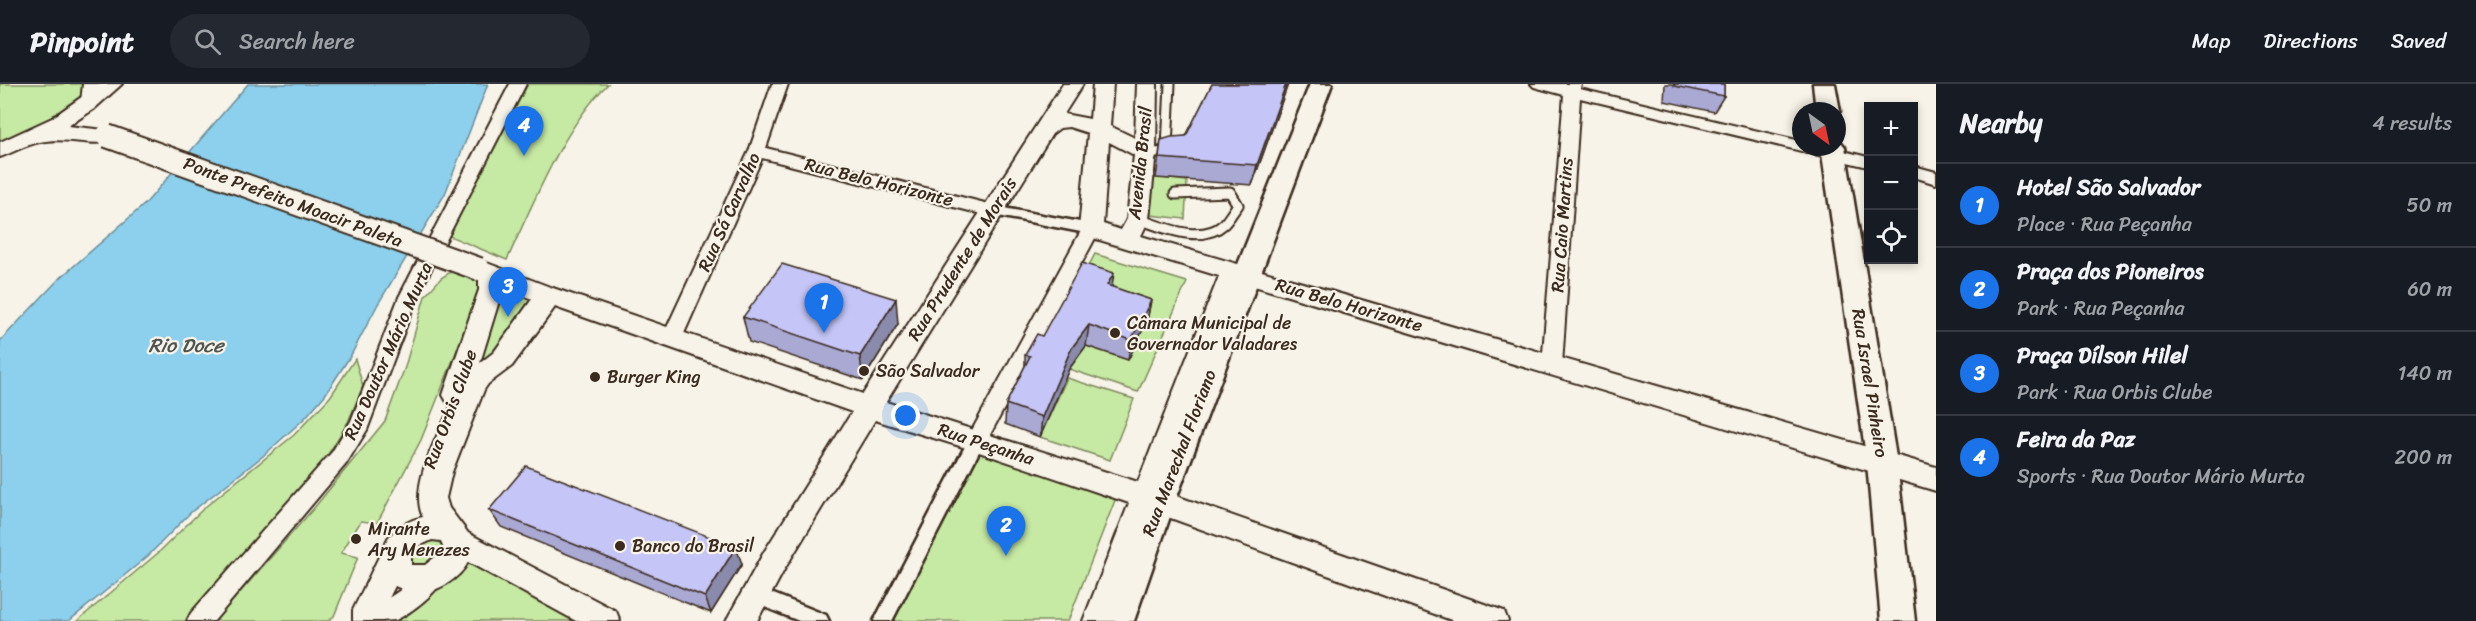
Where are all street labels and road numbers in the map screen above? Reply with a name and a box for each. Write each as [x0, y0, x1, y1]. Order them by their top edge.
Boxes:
street label: Avenida Brasil [1118, 104, 1162, 222]
street label: Ponte Prefeito Moacir Paleta [179, 147, 407, 257]
street label: Rua Sá Carvalho [688, 147, 770, 277]
street label: Rua Belo Horizonte [801, 148, 957, 216]
street label: Rua Caio Martins [1541, 156, 1583, 294]
street label: Rua Prudente de Morais [898, 170, 1026, 347]
street label: Rua Doutor Mário Murta [334, 257, 442, 445]
street label: Rua Belo Horizonte [1271, 269, 1427, 341]
street label: Rua Israel Pinheiro [1842, 306, 1898, 460]
street label: Rua Orbis Clube [414, 345, 486, 473]
street label: Rua Marechal Floriano [1132, 365, 1226, 541]
street label: Rua Peçanha [934, 413, 1039, 475]

